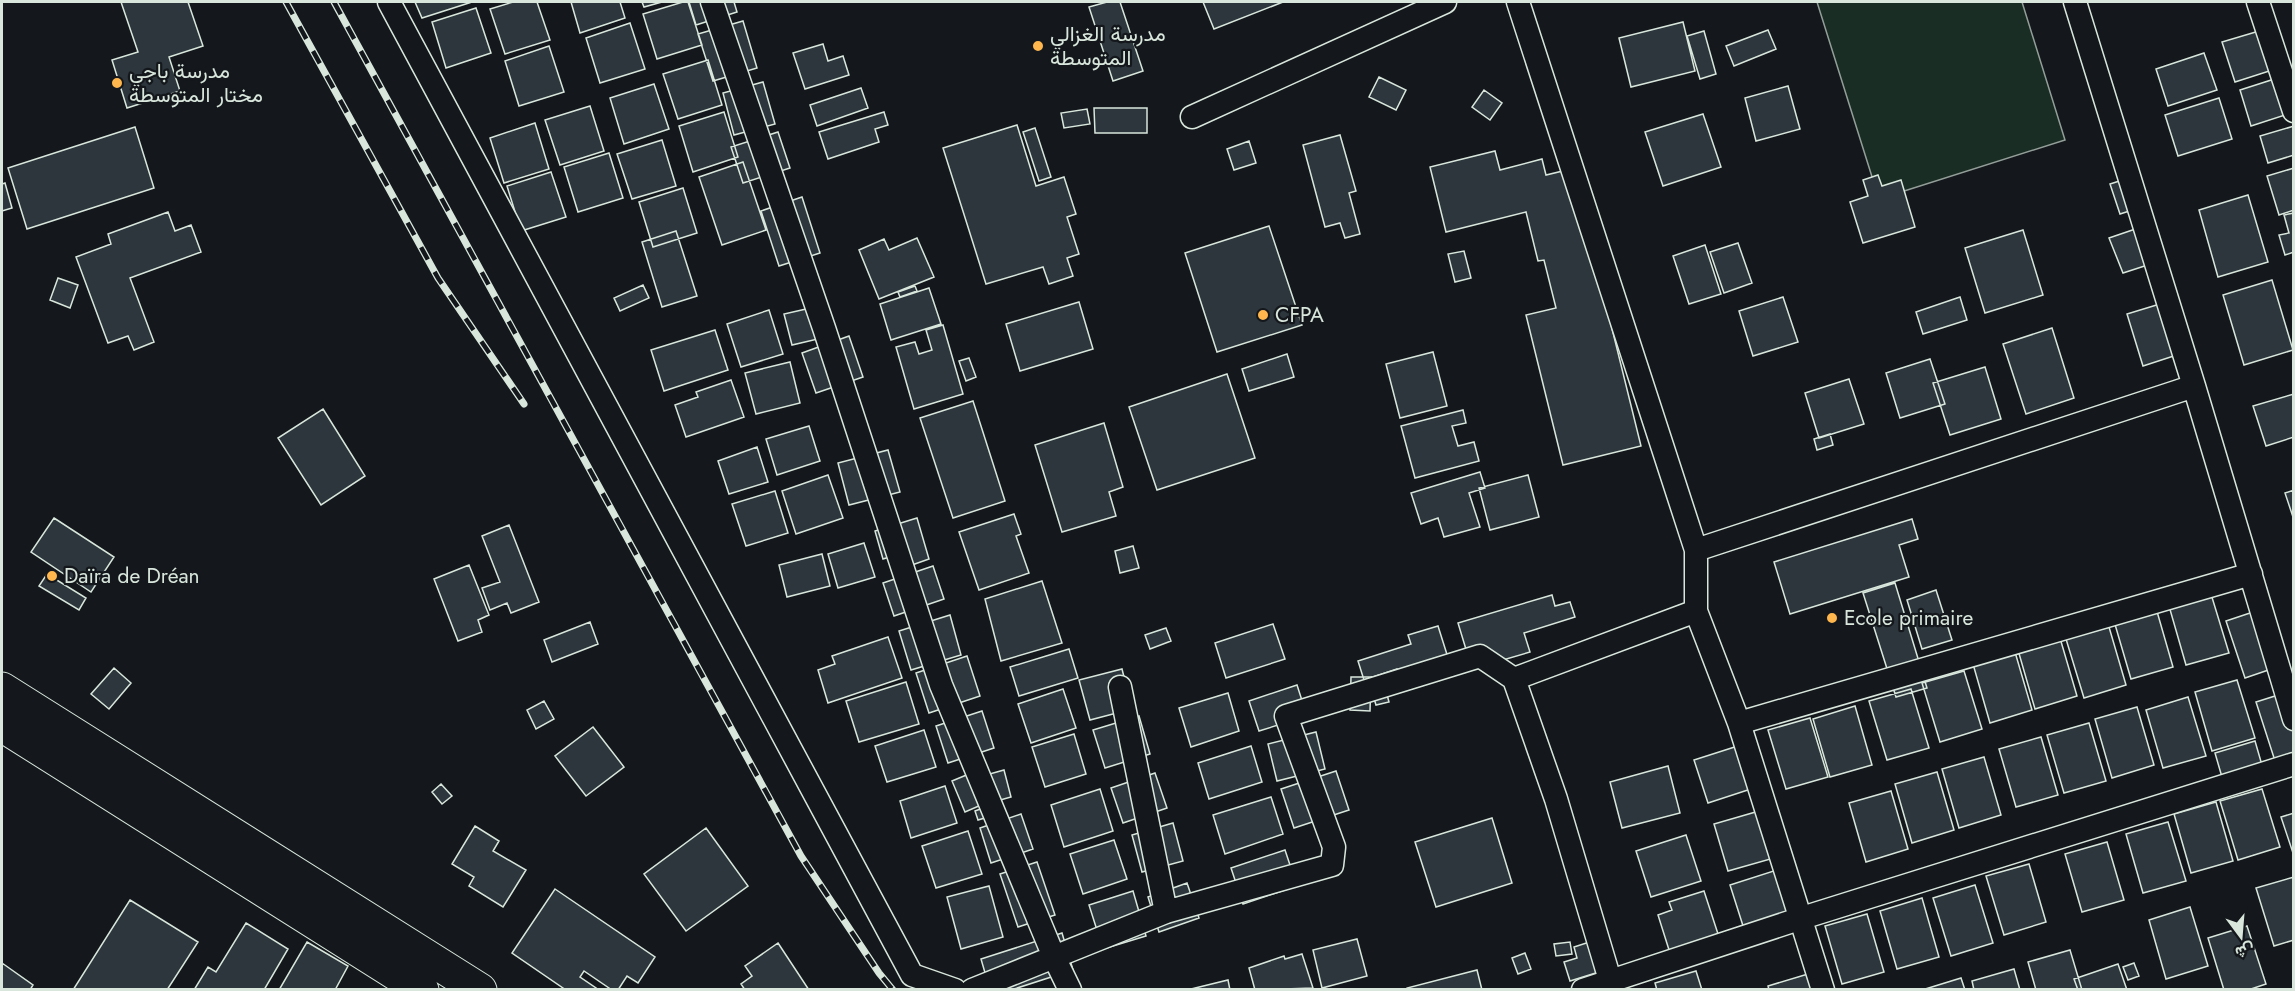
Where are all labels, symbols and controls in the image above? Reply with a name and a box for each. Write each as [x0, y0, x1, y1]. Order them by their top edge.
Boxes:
place label: مدرسة الغزالي المتوسطة [1050, 19, 1166, 73]
marker: مدرسة الغزالي المتوسطة [1031, 39, 1045, 53]
place label: مدرسة باجي مختار المتوسطة [129, 56, 263, 110]
marker: مدرسة باجي مختار المتوسطة [110, 76, 124, 90]
place label: CFPA [1275, 300, 1324, 330]
marker: CFPA [1256, 308, 1270, 322]
place label: Daïra de Dréan [64, 561, 200, 591]
marker: Daïra de Dréan [45, 569, 59, 583]
place label: Ecole primaire [1844, 603, 1973, 633]
marker: Ecole primaire [1825, 611, 1839, 625]
north arrow [2211, 907, 2271, 967]
text: ش [2233, 937, 2257, 965]

